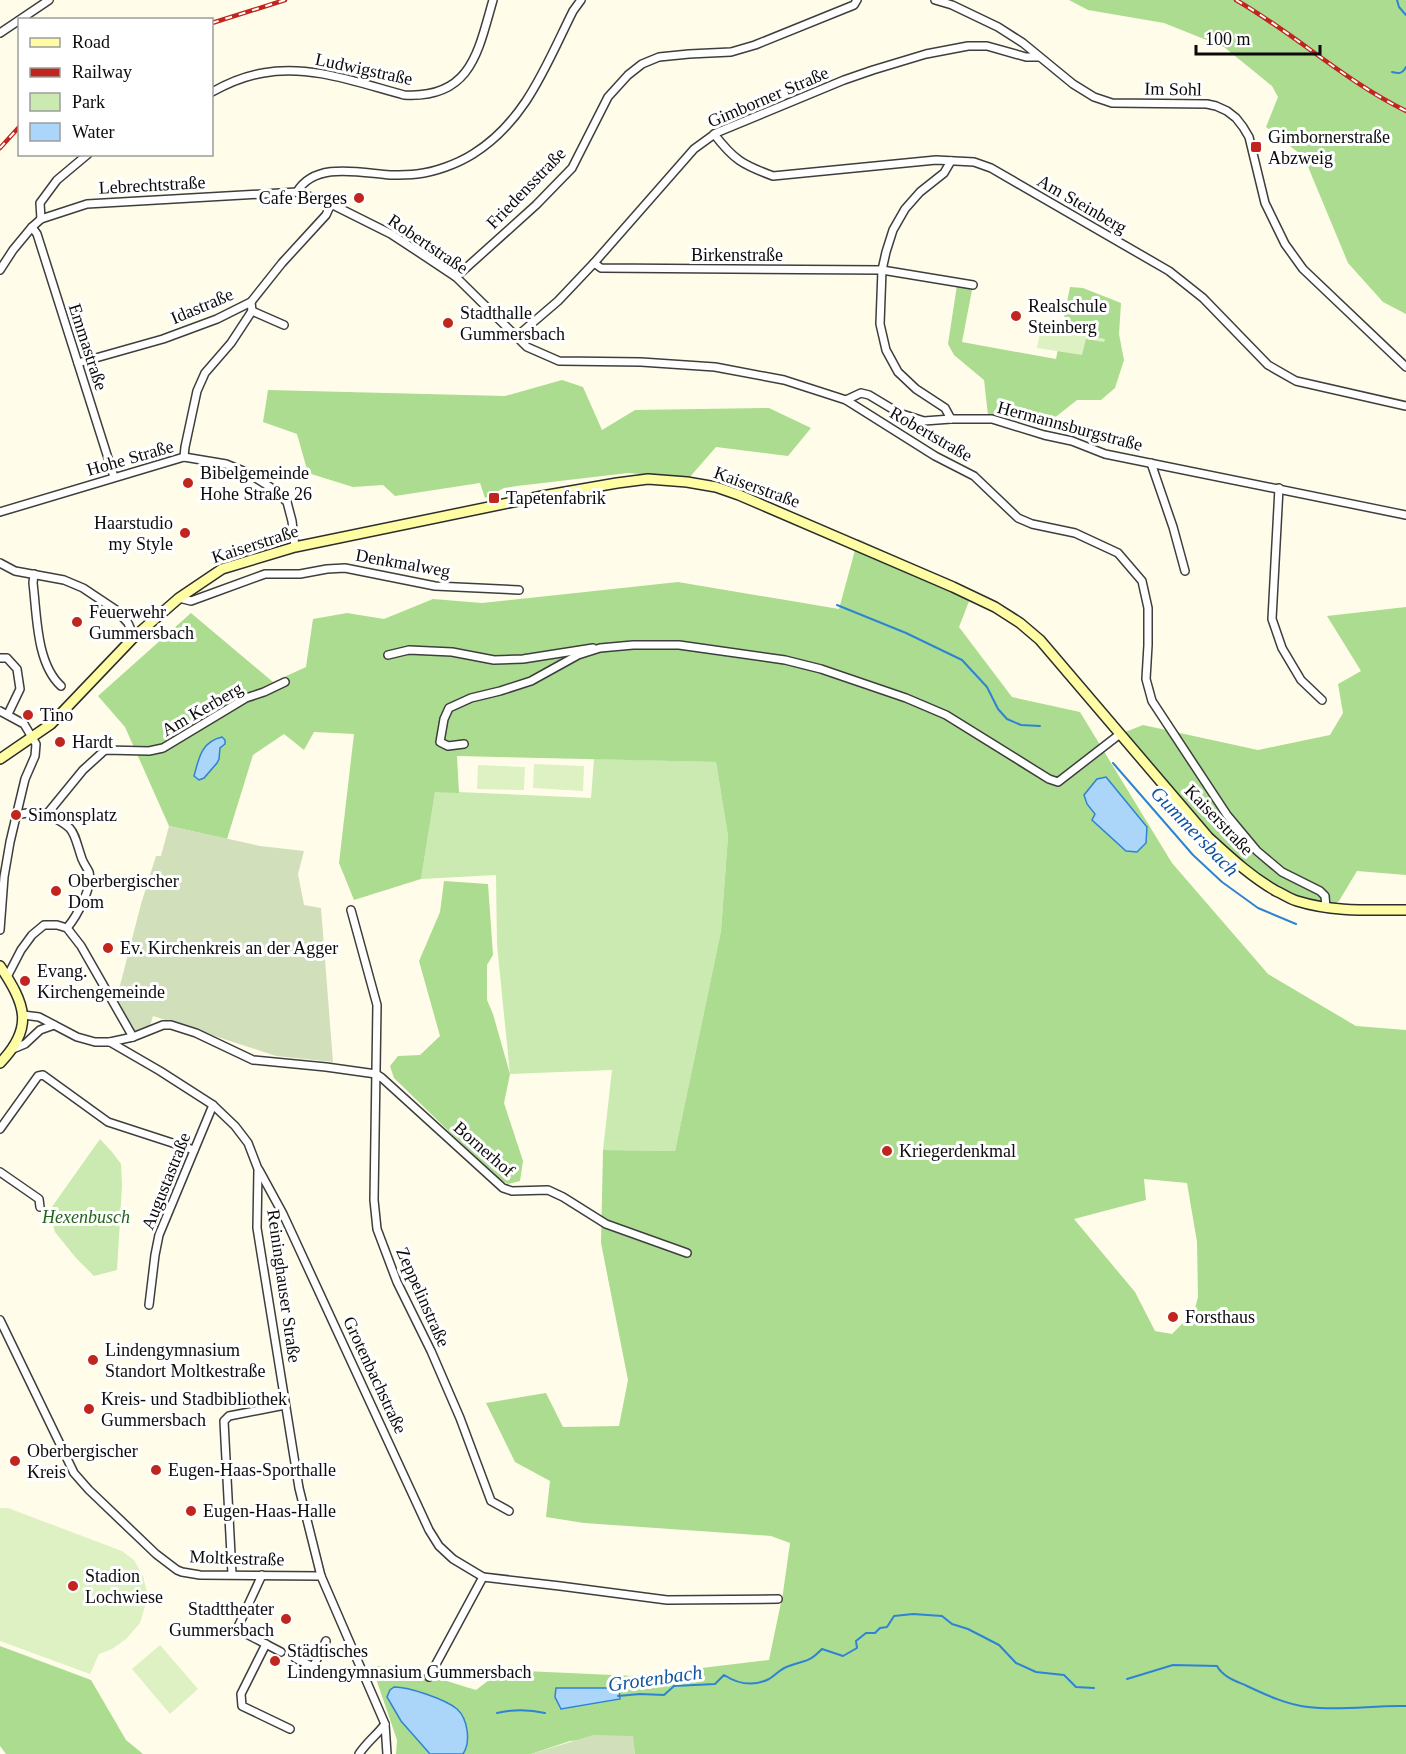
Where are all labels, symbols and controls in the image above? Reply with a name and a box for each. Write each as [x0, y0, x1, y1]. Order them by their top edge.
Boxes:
legend [18, 18, 213, 156]
scale bar [1196, 18, 1320, 56]
text: 100 m [1205, 29, 1251, 49]
text: Road [72, 32, 110, 52]
street label: Ludwigstraße [314, 49, 414, 89]
text: Railway [72, 62, 132, 82]
street label: Gimborner Straße [705, 62, 832, 131]
street label: Im Sohl [1144, 78, 1202, 100]
text: Park [72, 92, 105, 112]
text: Water [72, 122, 115, 142]
place label: Gimbornerstraße Abzweig [1268, 127, 1390, 168]
marker: Gimbornerstraße Abzweig [1249, 140, 1263, 154]
street label: Friedensstraße [482, 143, 570, 233]
street label: Am Steinberg [1034, 170, 1130, 238]
street label: Lebrechtstraße [98, 172, 206, 198]
place label: Cafe Berges [259, 188, 347, 208]
marker: Cafe Berges [352, 191, 366, 205]
street label: Robertstraße [384, 210, 472, 278]
street label: Birkenstraße [691, 245, 783, 265]
street label: Idastraße [168, 284, 236, 328]
place label: Realschule Steinberg [1028, 296, 1107, 337]
street label: Emmastraße [65, 301, 111, 393]
place label: Stadthalle Gummersbach [460, 303, 565, 344]
marker: Realschule Steinberg [1009, 309, 1023, 323]
marker: Stadthalle Gummersbach [441, 316, 455, 330]
street label: Hermannsburgstraße [995, 397, 1145, 455]
street label: Robertstraße [886, 402, 976, 466]
street label: Hohe Straße [84, 436, 176, 480]
street label: Kaiserstraße [711, 462, 803, 512]
place label: Bibelgemeinde Hohe Straße 26 [200, 463, 312, 504]
marker: Bibelgemeinde Hohe Straße 26 [181, 476, 195, 490]
place label: Tapetenfabrik [506, 488, 606, 508]
marker: Tapetenfabrik [487, 491, 501, 505]
place label: Haarstudio my Style [94, 513, 173, 554]
street label: Kaiserstraße [209, 521, 301, 567]
marker: Haarstudio my Style [178, 526, 192, 540]
street label: Denkmalweg [354, 545, 452, 581]
place label: Feuerwehr Gummersbach [89, 602, 194, 643]
marker: Feuerwehr Gummersbach [70, 615, 84, 629]
street label: Am Kerberg [158, 678, 246, 740]
place label: Tino [40, 705, 73, 725]
marker: Tino [21, 708, 35, 722]
place label: Hardt [72, 732, 113, 752]
marker: Hardt [53, 735, 67, 749]
water label: Gummersbach [1147, 781, 1243, 881]
street label: Kaiserstraße [1181, 781, 1257, 859]
place label: Simonsplatz [28, 805, 117, 825]
marker: Simonsplatz [9, 808, 23, 822]
place label: Oberbergischer Dom [68, 871, 179, 912]
marker: Oberbergischer Dom [49, 884, 63, 898]
place label: Ev. Kirchenkreis an der Agger [120, 938, 338, 958]
marker: Ev. Kirchenkreis an der Agger [101, 941, 115, 955]
place label: Evang. Kirchengemeinde [37, 961, 165, 1002]
marker: Evang. Kirchengemeinde [18, 974, 32, 988]
street label: Bornerhof [450, 1117, 518, 1181]
street label: Augustastraße [137, 1130, 195, 1232]
place label: Kriegerdenkmal [899, 1141, 1016, 1161]
marker: Kriegerdenkmal [880, 1144, 894, 1158]
park label: Hexenbusch [41, 1207, 130, 1227]
street label: Reininghauser Straße [263, 1208, 305, 1364]
street label: Zeppelinstraße [392, 1244, 454, 1350]
place label: Forsthaus [1185, 1307, 1255, 1327]
marker: Forsthaus [1166, 1310, 1180, 1324]
street label: Grotenbachstraße [339, 1313, 411, 1437]
place label: Lindengymnasium Standort Moltkestraße [105, 1340, 265, 1381]
marker: Lindengymnasium Standort Moltkestraße [86, 1353, 100, 1367]
place label: Kreis- und Stadbibliothek Gummersbach [101, 1389, 287, 1430]
marker: Kreis- und Stadbibliothek Gummersbach [82, 1402, 96, 1416]
place label: Oberbergischer Kreis [27, 1441, 138, 1482]
marker: Oberbergischer Kreis [8, 1454, 22, 1468]
place label: Eugen-Haas-Sporthalle [168, 1460, 336, 1480]
marker: Eugen-Haas-Sporthalle [149, 1463, 163, 1477]
place label: Eugen-Haas-Halle [203, 1501, 336, 1521]
marker: Eugen-Haas-Halle [184, 1504, 198, 1518]
street label: Moltkestraße [189, 1546, 285, 1570]
place label: Stadion Lochwiese [85, 1566, 163, 1607]
marker: Stadion Lochwiese [66, 1579, 80, 1593]
place label: Stadttheater Gummersbach [169, 1599, 274, 1640]
marker: Stadttheater Gummersbach [279, 1612, 293, 1626]
place label: Städtisches Lindengymnasium Gummersbach [287, 1641, 531, 1682]
marker: Städtisches Lindengymnasium Gummersbach [268, 1654, 282, 1668]
water label: Grotenbach [607, 1661, 703, 1695]

